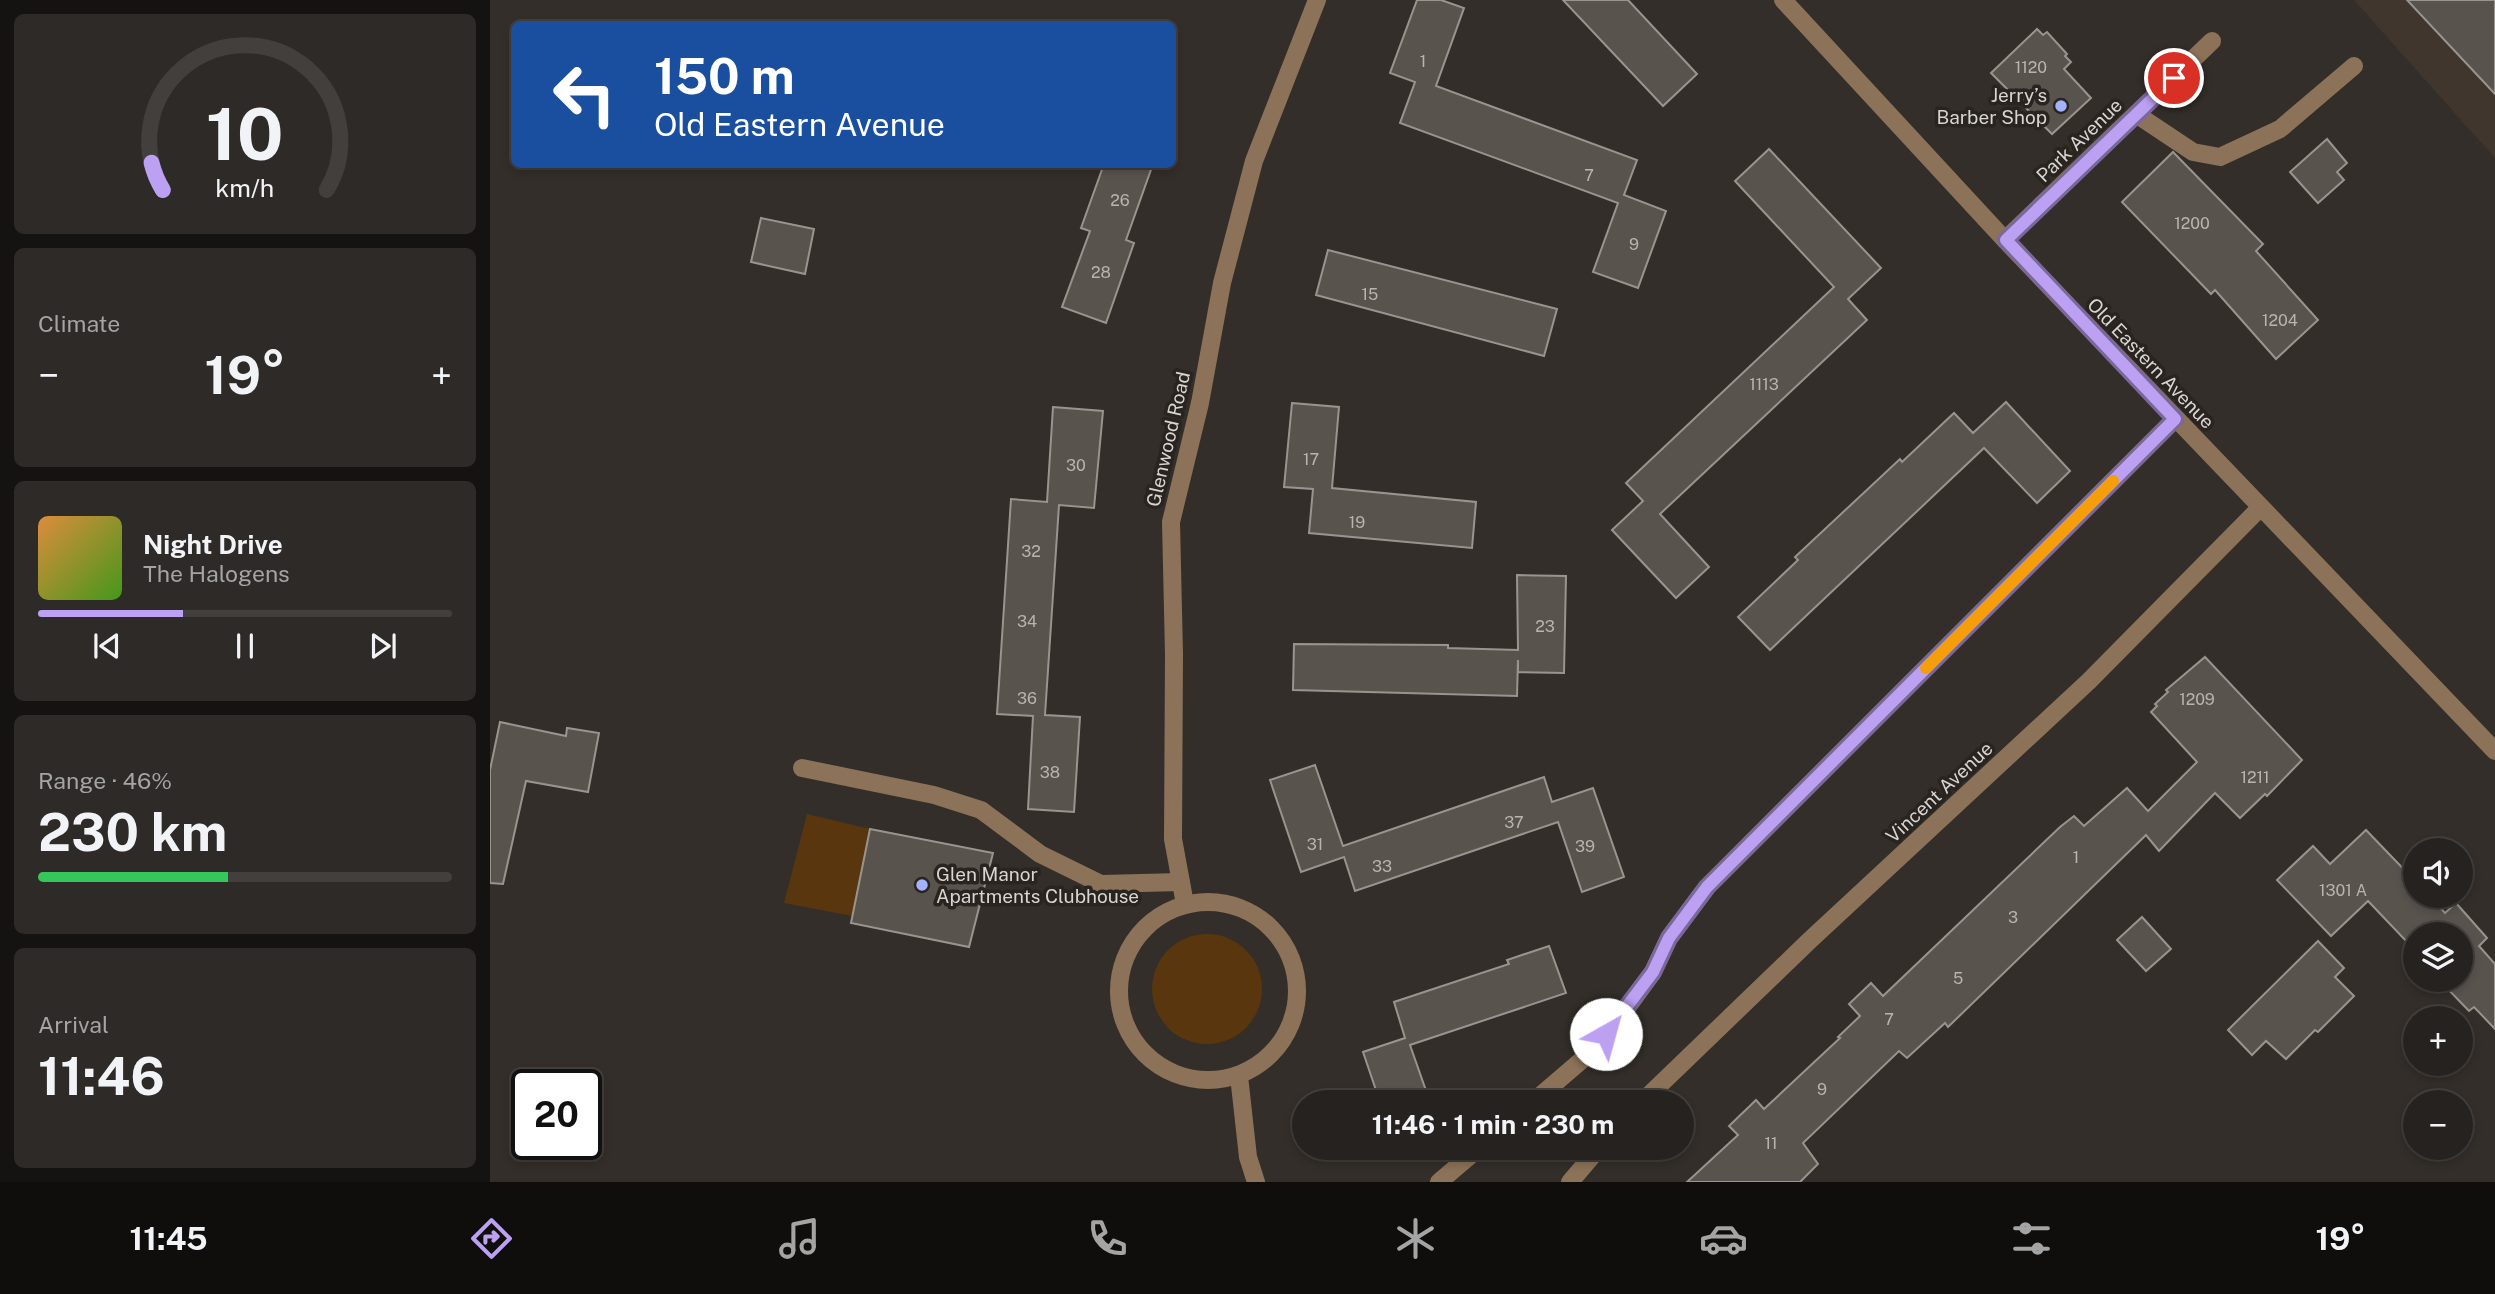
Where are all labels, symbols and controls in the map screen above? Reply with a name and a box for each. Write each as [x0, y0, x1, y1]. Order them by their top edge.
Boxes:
text: 150 m [654, 47, 795, 105]
pin [2144, 48, 2204, 108]
icon: left [539, 49, 630, 140]
house number: 1 [1420, 52, 1426, 71]
house number: 1120 [2015, 58, 2047, 77]
icon: arrive [2155, 59, 2193, 97]
place label: Jerry’s Barber Shop [1936, 84, 2047, 128]
text: 10 [206, 91, 284, 176]
street label: Park Avenue [2032, 94, 2126, 186]
marker: Jerry’s Barber Shop [2053, 98, 2069, 114]
text: Old Eastern Avenue [654, 106, 945, 143]
house number: 7 [1584, 166, 1594, 185]
text: km/h [216, 173, 274, 203]
house number: 26 [1110, 191, 1130, 210]
house number: 1200 [2174, 214, 2210, 233]
house number: 9 [1629, 235, 1639, 254]
house number: 28 [1091, 263, 1111, 282]
house number: 15 [1362, 285, 1378, 304]
street label: Old Eastern Avenue [2083, 293, 2219, 433]
text: Climate [38, 310, 120, 337]
house number: 1204 [2262, 311, 2298, 330]
text: 19° [204, 345, 286, 406]
text: − [38, 353, 59, 398]
text: + [431, 353, 452, 398]
street label: Glenwood Road [1142, 369, 1194, 509]
house number: 1113 [1749, 375, 1779, 394]
house number: 17 [1303, 450, 1319, 469]
house number: 30 [1066, 456, 1086, 475]
house number: 19 [1349, 513, 1365, 532]
text: Night Drive [143, 529, 283, 560]
house number: 32 [1021, 542, 1041, 561]
text: The Halogens [143, 560, 290, 587]
house number: 34 [1017, 612, 1037, 631]
house number: 23 [1535, 617, 1555, 636]
icon: previous [88, 627, 126, 665]
icon: pause [226, 627, 264, 665]
icon: next [364, 627, 402, 665]
house number: 36 [1017, 689, 1037, 708]
house number: 1209 [2179, 690, 2215, 709]
street label: Vincent Avenue [1881, 737, 1997, 847]
house number: 38 [1040, 763, 1060, 782]
text: Range · 46% [38, 767, 172, 794]
house number: 1211 [2240, 768, 2270, 787]
text: 230 km [38, 802, 227, 863]
house number: 37 [1504, 813, 1524, 832]
house number: 31 [1307, 835, 1323, 854]
house number: 39 [1575, 837, 1595, 856]
map controls [2403, 838, 2473, 1160]
button: sound [2403, 838, 2473, 908]
house number: 1 [2073, 848, 2079, 867]
house number: 33 [1372, 857, 1392, 876]
place label: Glen Manor Apartments Clubhouse [936, 863, 1139, 907]
marker: Glen Manor Apartments Clubhouse [914, 877, 930, 893]
house number: 1301 A [2319, 881, 2367, 900]
house number: 3 [2008, 908, 2018, 927]
button: layers [2403, 922, 2473, 992]
house number: 5 [1953, 969, 1963, 988]
position arrow [1569, 997, 1643, 1071]
button: + [2403, 1006, 2473, 1076]
house number: 7 [1884, 1010, 1894, 1029]
text: Arrival [38, 1011, 109, 1038]
text: 11:46 [38, 1046, 165, 1107]
speed limit sign: 20 [511, 1069, 602, 1160]
house number: 9 [1817, 1080, 1827, 1099]
button: − [2403, 1090, 2473, 1160]
text: 11:46 · 1 min · 230 m [1372, 1109, 1614, 1140]
house number: 11 [1764, 1134, 1778, 1153]
icon: directions [467, 1214, 516, 1263]
icon: music [775, 1214, 824, 1263]
icon: phone [1083, 1214, 1132, 1263]
icon: climate [1391, 1214, 1440, 1263]
icon: car [1699, 1214, 1748, 1263]
icon: filters [2007, 1214, 2056, 1263]
text: 11:45 [130, 1220, 208, 1257]
text: 19° [2315, 1220, 2365, 1257]

